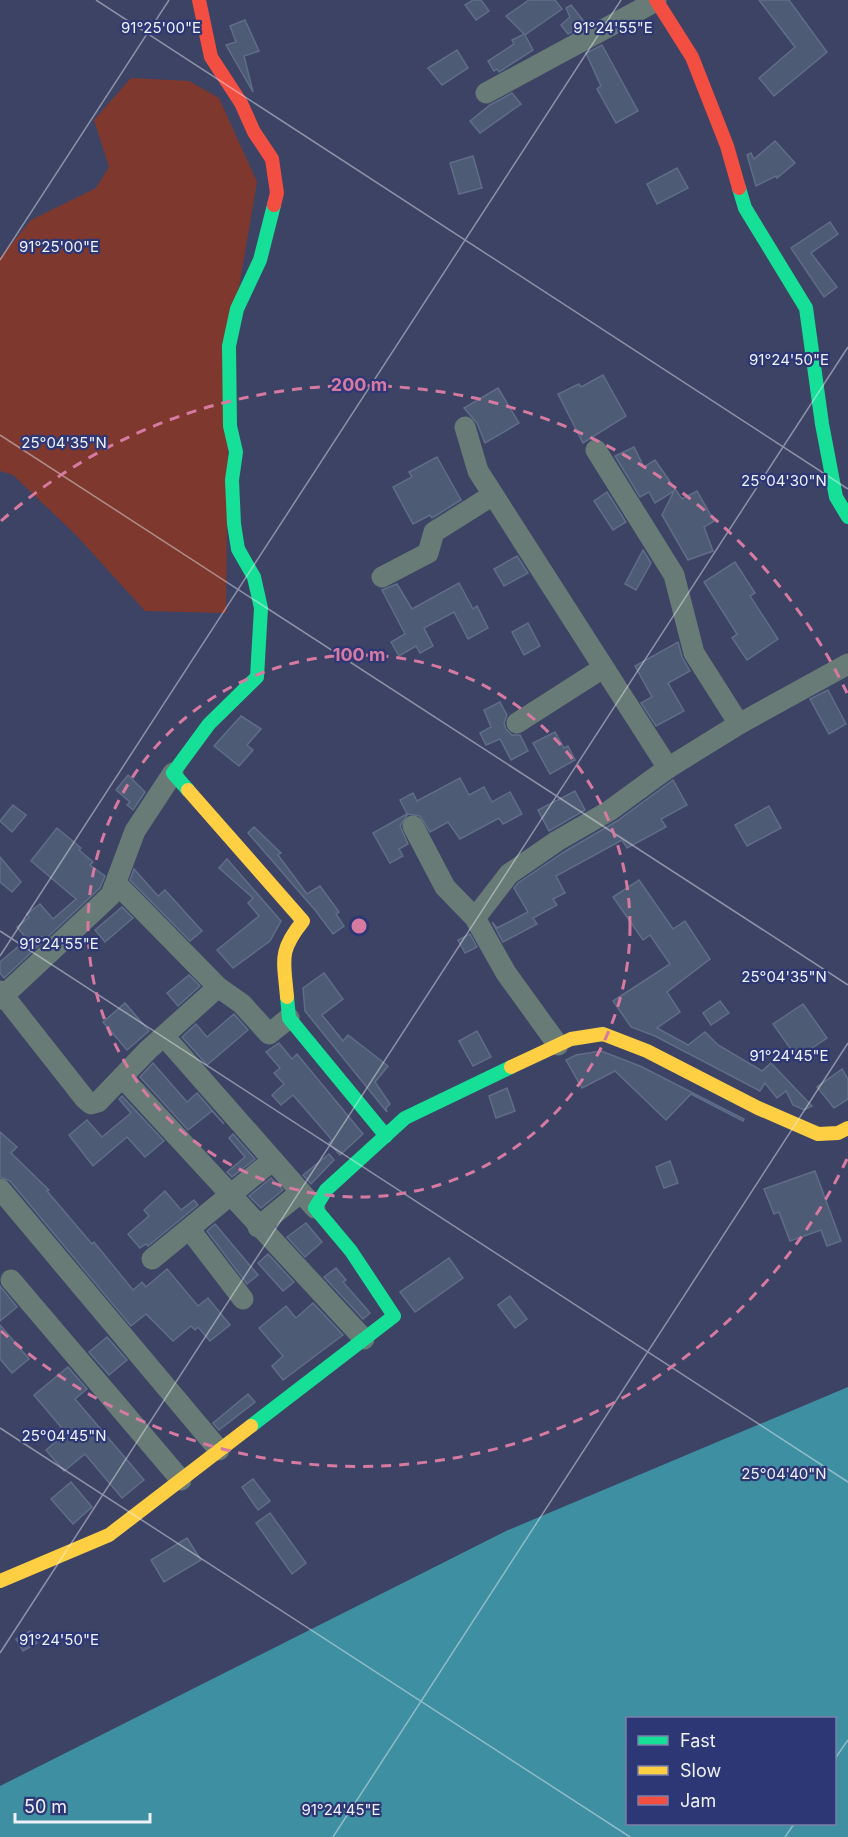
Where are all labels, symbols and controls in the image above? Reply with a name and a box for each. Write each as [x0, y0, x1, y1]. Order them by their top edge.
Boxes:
text: 91°25'00"E [121, 18, 201, 37]
text: 91°24'55"E [573, 18, 653, 37]
text: 91°25'00"E [19, 237, 99, 256]
text: 91°24'50"E [749, 350, 829, 369]
text: 200 m [331, 374, 387, 395]
text: 25°04'35"N [21, 433, 107, 452]
text: 25°04'30"N [741, 471, 827, 490]
text: 100 m [333, 644, 385, 665]
centre of rings [349, 916, 369, 936]
text: 91°24'55"E [19, 934, 99, 953]
text: 25°04'35"N [741, 967, 827, 986]
text: 91°24'45"E [749, 1046, 829, 1065]
text: 25°04'45"N [22, 1426, 106, 1445]
text: 25°04'40"N [741, 1464, 827, 1483]
text: 91°24'50"E [19, 1630, 99, 1649]
legend [626, 1717, 836, 1825]
text: Fast [680, 1730, 716, 1751]
text: Slow [680, 1760, 721, 1781]
scale bar [15, 1786, 150, 1824]
text: Jam [680, 1790, 716, 1811]
text: 50 m [24, 1796, 67, 1817]
text: 91°24'45"E [301, 1800, 381, 1819]

